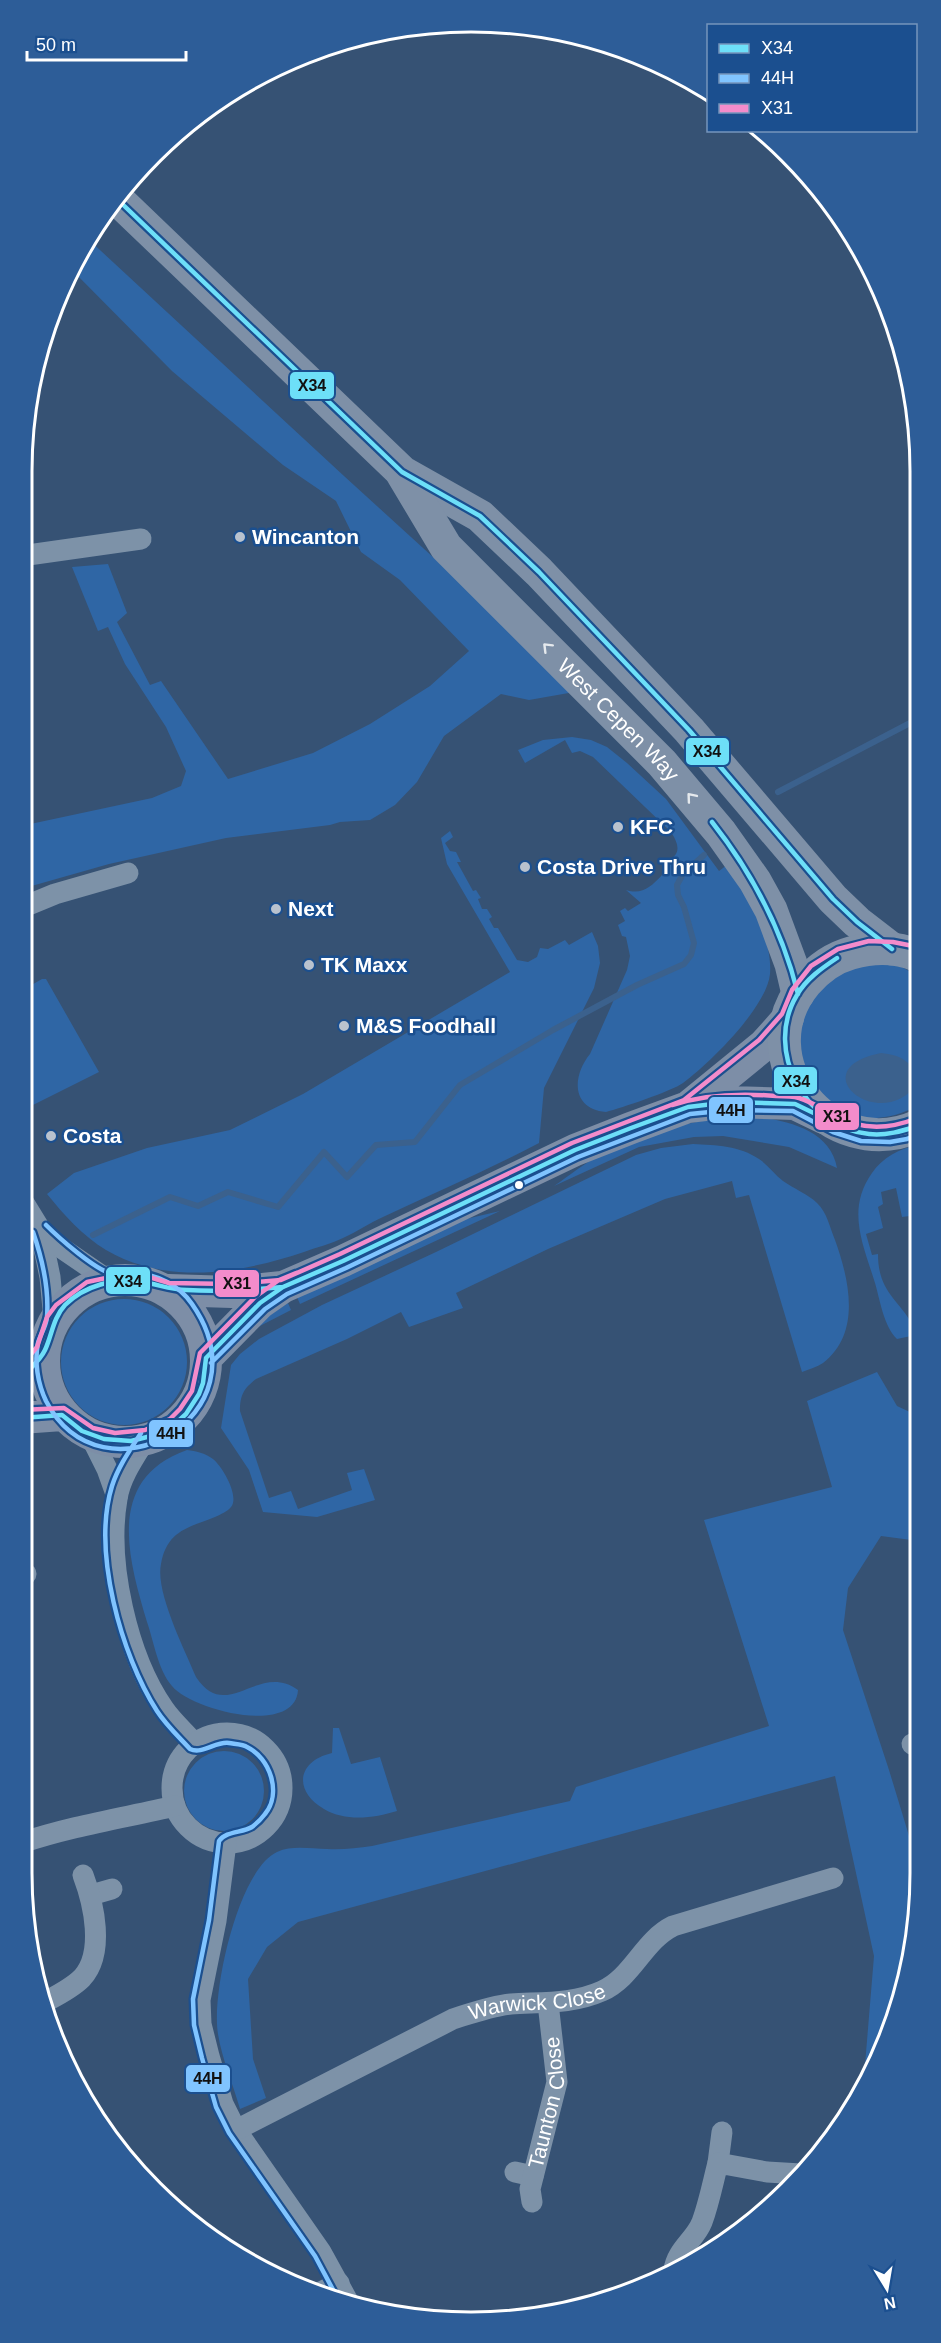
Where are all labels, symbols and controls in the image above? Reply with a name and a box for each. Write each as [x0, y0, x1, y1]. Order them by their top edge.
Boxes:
scale bar [27, 24, 186, 62]
legend [707, 24, 917, 132]
text: 50 m [36, 35, 76, 55]
text: X34 [761, 38, 793, 58]
text: 44H [761, 68, 794, 88]
text: X31 [761, 98, 793, 118]
line badge: X34 [289, 371, 335, 400]
text: X34 [298, 377, 326, 394]
place label: Wincanton [252, 525, 359, 548]
marker: Wincanton [233, 530, 247, 544]
one-way arrow [544, 643, 555, 654]
street label: West Cepen Way [553, 654, 684, 786]
line badge: X34 [685, 737, 730, 766]
text: X34 [693, 743, 721, 760]
one-way arrow [688, 793, 699, 804]
place label: KFC [630, 815, 673, 838]
marker: KFC [611, 820, 625, 834]
place label: Costa Drive Thru [537, 855, 706, 878]
marker: Costa Drive Thru [518, 860, 532, 874]
place label: Next [288, 897, 334, 920]
marker: Next [269, 902, 283, 916]
place label: TK Maxx [321, 953, 408, 976]
marker: TK Maxx [302, 958, 316, 972]
place label: M&S Foodhall [356, 1014, 496, 1037]
marker: M&S Foodhall [337, 1019, 351, 1033]
line badge: X34 [773, 1066, 818, 1095]
text: X34 [782, 1073, 810, 1090]
line badge: 44H [708, 1096, 754, 1124]
text: 44H [716, 1102, 746, 1119]
line badge: X31 [814, 1102, 860, 1131]
text: X31 [823, 1108, 851, 1125]
place label: Costa [63, 1124, 122, 1147]
marker: Costa [44, 1129, 58, 1143]
unlabelled marker [513, 1179, 525, 1191]
line badge: X34 [105, 1266, 151, 1295]
line badge: X31 [214, 1269, 260, 1298]
text: X34 [114, 1273, 142, 1290]
text: X31 [223, 1275, 251, 1292]
line badge: 44H [148, 1419, 194, 1448]
text: 44H [156, 1425, 186, 1442]
street label: Warwick Close [466, 1979, 609, 2024]
street label: Taunton Close [524, 2035, 569, 2171]
line badge: 44H [185, 2064, 231, 2093]
text: 44H [193, 2070, 223, 2087]
north arrow [857, 2259, 917, 2319]
text: N [882, 2294, 897, 2313]

